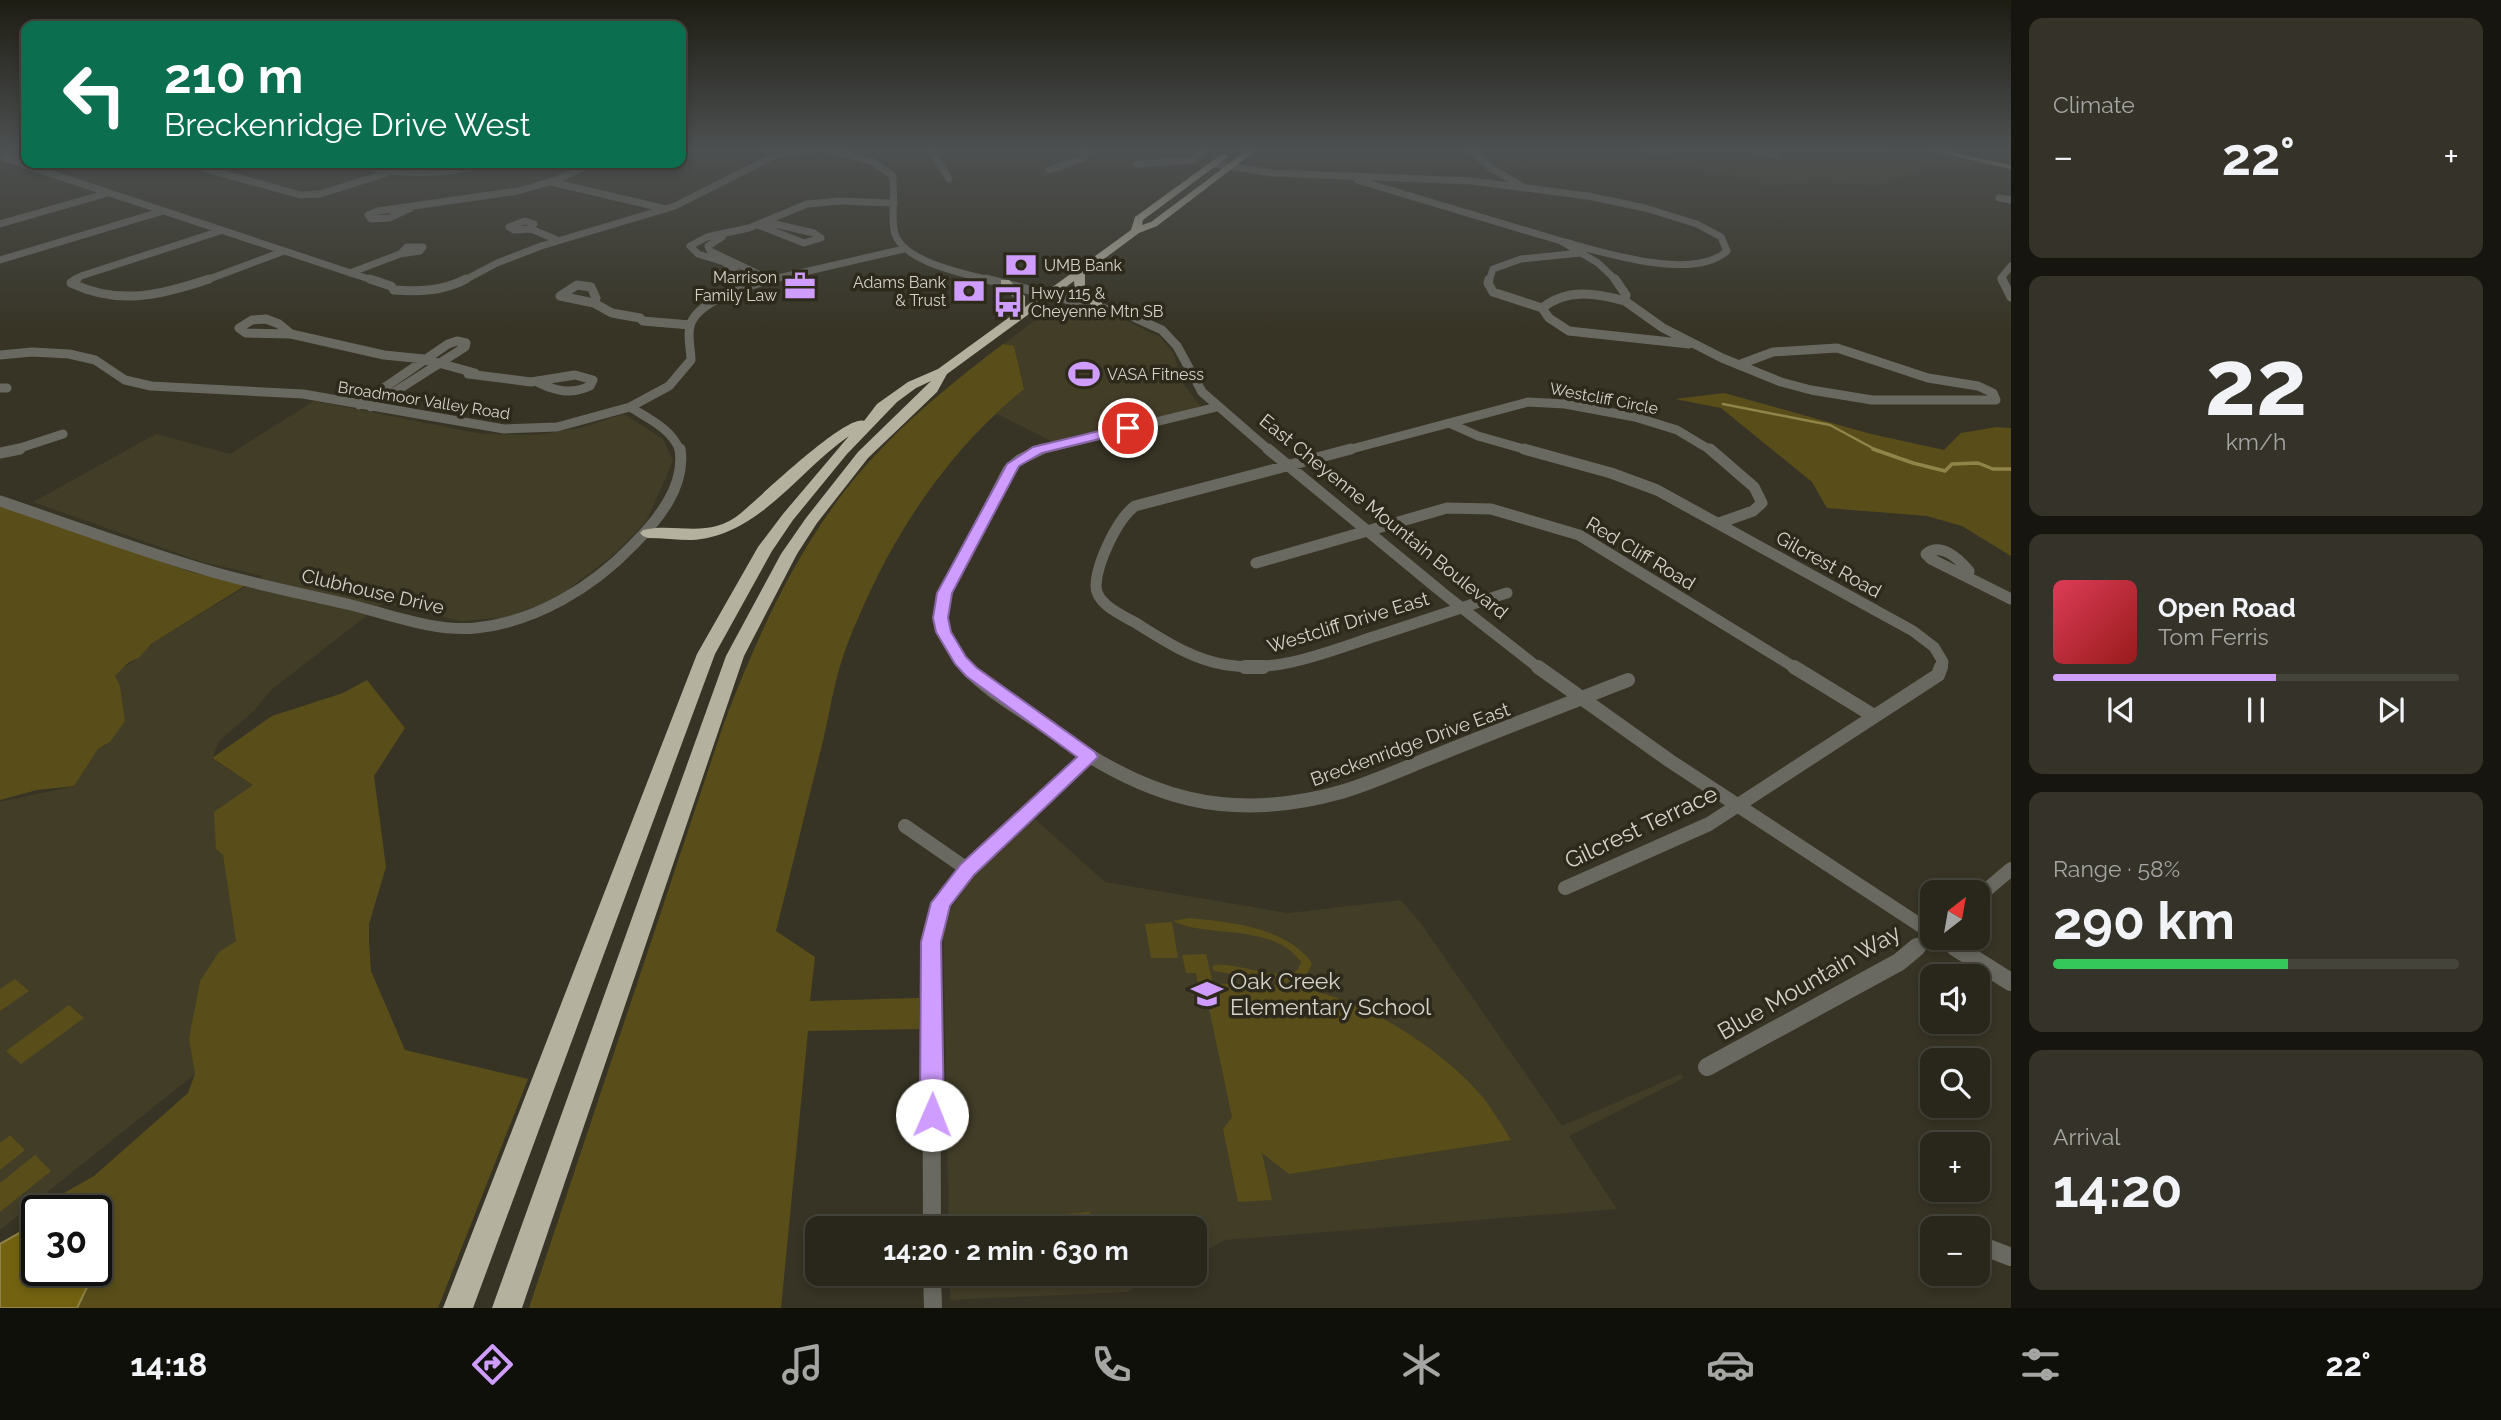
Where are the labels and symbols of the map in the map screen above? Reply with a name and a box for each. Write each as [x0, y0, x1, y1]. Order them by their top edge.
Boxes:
bank icon: UMB Bank [1004, 248, 1038, 282]
place label: UMB Bank [1044, 256, 1123, 275]
place label: Marrison Family Law [695, 268, 777, 305]
office icon: Marrison Family Law [783, 269, 817, 303]
place label: Adams Bank & Trust [853, 273, 947, 310]
bank icon: Adams Bank & Trust [952, 274, 986, 308]
place label: Hwy 115 & Cheyenne Mtn SB [1031, 284, 1163, 321]
bus stop icon: Hwy 115 & Cheyenne Mtn SB [991, 285, 1025, 319]
sports icon: VASA Fitness [1067, 357, 1101, 391]
place label: VASA Fitness [1107, 365, 1204, 384]
street label: Broadmoor Valley Road [336, 377, 511, 423]
street label: Westcliff Circle [1548, 379, 1660, 418]
pin [1098, 398, 1158, 458]
street label: East Cheyenne Mountain Boulevard [1255, 409, 1513, 623]
street label: Red Cliff Road [1582, 512, 1700, 594]
street label: Gilcrest Road [1773, 526, 1885, 602]
street label: Clubhouse Drive [300, 564, 446, 618]
street label: Westcliff Drive East [1264, 587, 1432, 657]
street label: Breckenridge Drive East [1307, 697, 1513, 790]
street label: Gilcrest Terrace [1560, 779, 1721, 874]
north arrow [1920, 880, 1990, 950]
street label: Blue Mountain Way [1713, 918, 1905, 1045]
place label: Oak Creek Elementary School [1230, 967, 1432, 1020]
school or university icon: Oak Creek Elementary School [1190, 977, 1224, 1011]
position arrow [895, 1078, 969, 1152]
speed limit sign: 30 [21, 1195, 112, 1286]

